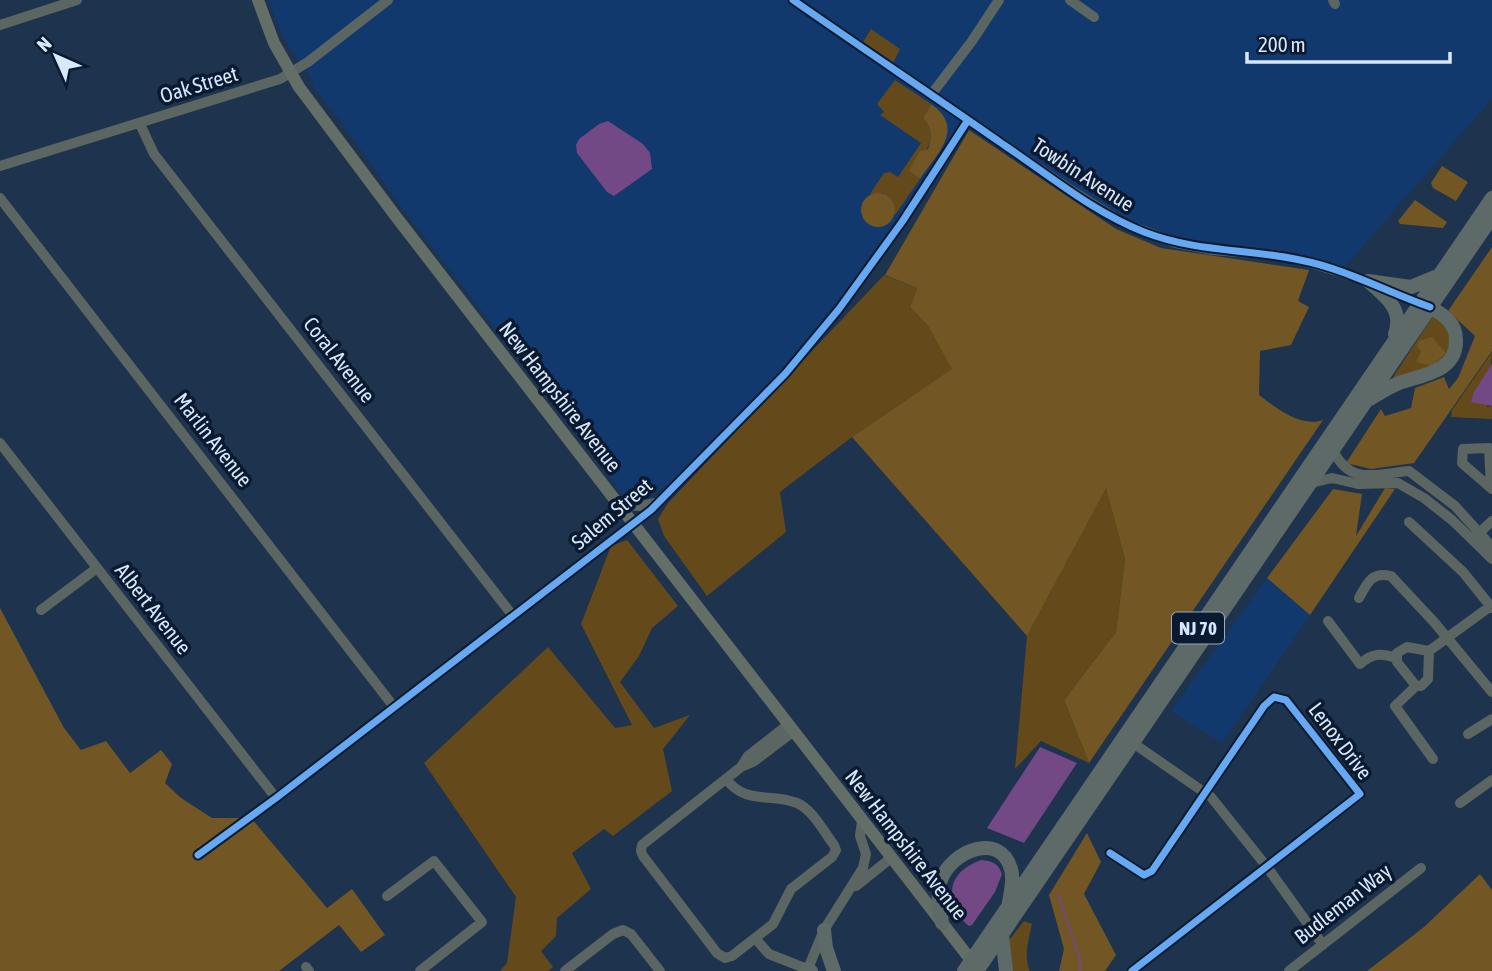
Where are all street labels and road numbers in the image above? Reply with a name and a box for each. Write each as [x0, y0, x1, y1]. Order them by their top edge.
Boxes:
street label: Oak Street [157, 61, 241, 107]
street label: Towbin Avenue [1028, 132, 1139, 216]
street label: Coral Avenue [299, 312, 380, 407]
street label: New Hampshire Avenue [495, 317, 627, 476]
street label: Marlin Avenue [170, 388, 258, 491]
street label: Salem Street [566, 473, 656, 554]
street label: Albert Avenue [111, 558, 197, 658]
road number: NJ 70 [1172, 612, 1224, 643]
street label: Lenox Drive [1304, 697, 1377, 783]
street label: New Hampshire Avenue [841, 765, 973, 924]
street label: Budleman Way [1289, 858, 1396, 948]

